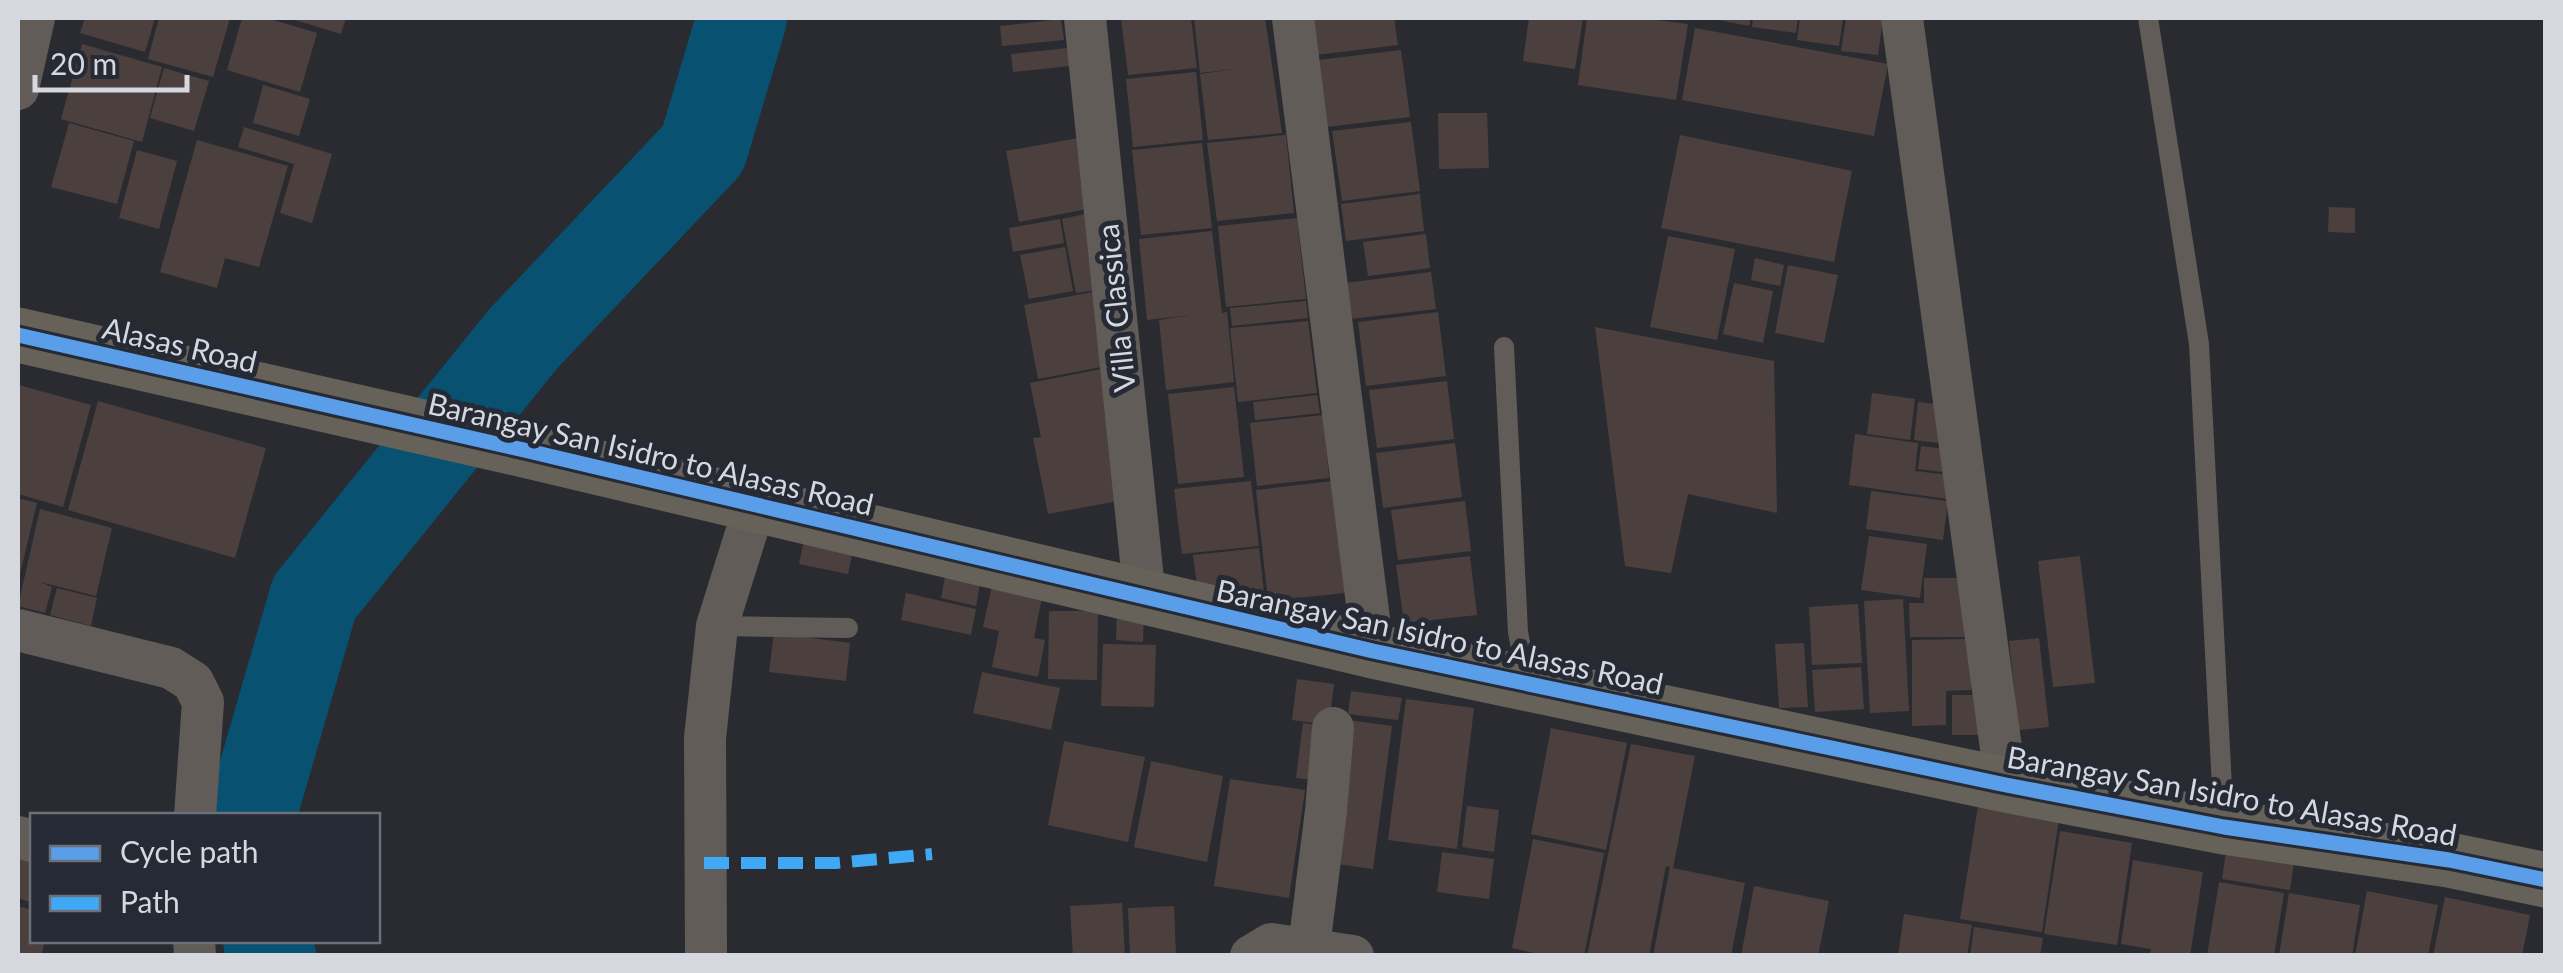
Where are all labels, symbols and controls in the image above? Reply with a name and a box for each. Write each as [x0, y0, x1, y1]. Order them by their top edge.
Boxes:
scale bar [35, 30, 188, 92]
text: 20 m [50, 45, 117, 81]
street label: Villa Classica [1088, 222, 1142, 394]
street label: Alasas Road [99, 309, 261, 379]
street label: Barangay San Isidro to Alasas Road [425, 384, 877, 522]
street label: Barangay San Isidro to Alasas Road [1213, 571, 1667, 701]
street label: Barangay San Isidro to Alasas Road [2004, 738, 2460, 852]
legend [30, 813, 380, 943]
text: Cycle path [120, 833, 259, 869]
text: Path [120, 883, 180, 919]

